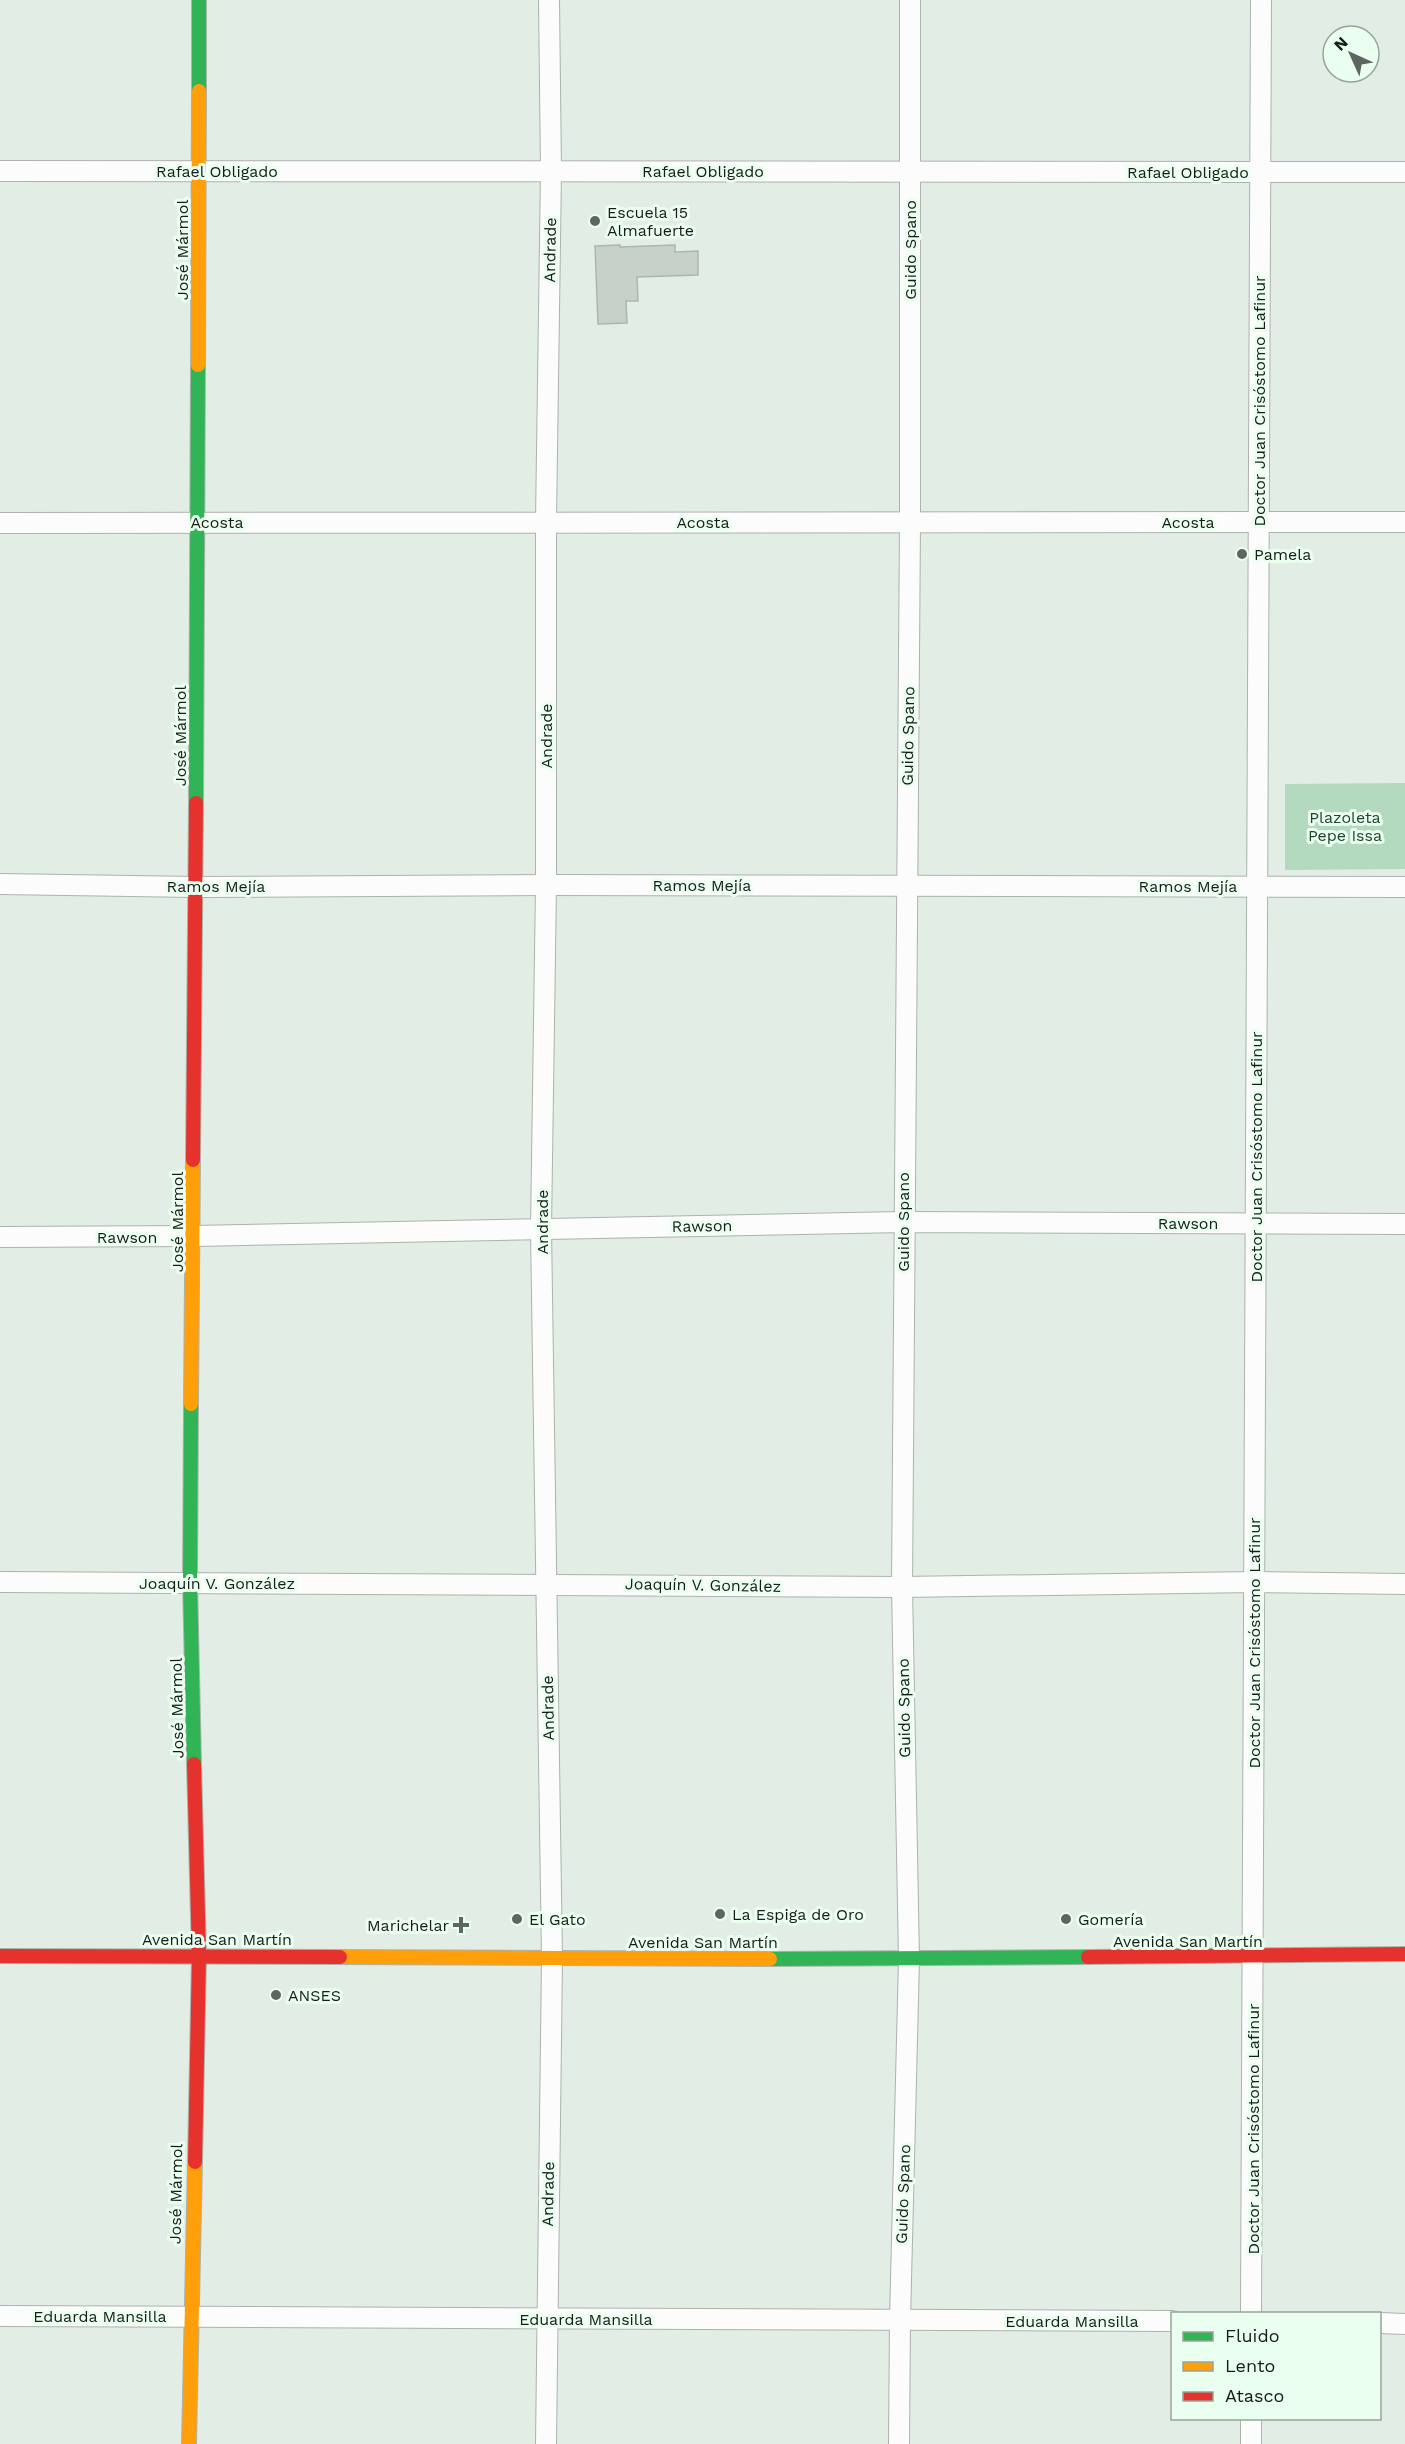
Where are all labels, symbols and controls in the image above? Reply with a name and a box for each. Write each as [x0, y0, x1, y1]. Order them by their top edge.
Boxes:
north arrow [1321, 24, 1381, 84]
text: N [1330, 33, 1352, 55]
street label: Rafael Obligado [156, 162, 278, 181]
street label: Rafael Obligado [642, 162, 764, 181]
street label: Rafael Obligado [1127, 163, 1249, 182]
street label: José Mármol [173, 200, 192, 300]
street label: Guido Spano [901, 200, 920, 300]
place label: Escuela 15 Almafuerte [607, 203, 694, 240]
marker: Escuela 15 Almafuerte [588, 214, 602, 228]
street label: Andrade [540, 217, 560, 283]
street label: Doctor Juan Crisóstomo Lafinur [1250, 275, 1269, 527]
street label: Acosta [190, 513, 244, 532]
street label: Acosta [676, 513, 730, 532]
street label: Acosta [1161, 513, 1215, 532]
place label: Pamela [1254, 545, 1311, 564]
marker: Pamela [1235, 547, 1249, 561]
street label: José Mármol [171, 686, 190, 786]
street label: Guido Spano [898, 686, 918, 786]
street label: Andrade [537, 703, 556, 769]
park label: Plazoleta Pepe Issa [1308, 808, 1382, 845]
street label: Ramos Mejía [653, 876, 751, 895]
street label: Ramos Mejía [167, 877, 265, 896]
street label: Ramos Mejía [1139, 877, 1237, 896]
street label: Doctor Juan Crisóstomo Lafinur [1247, 1031, 1266, 1283]
street label: José Mármol [168, 1172, 187, 1272]
street label: Guido Spano [894, 1172, 913, 1272]
street label: Andrade [533, 1189, 552, 1255]
street label: Rawson [1158, 1214, 1218, 1233]
street label: Rawson [672, 1216, 732, 1236]
street label: Rawson [97, 1228, 157, 1247]
street label: Doctor Juan Crisóstomo Lafinur [1245, 1517, 1264, 1769]
street label: Joaquín V. González [139, 1574, 295, 1593]
street label: Joaquín V. González [625, 1574, 781, 1596]
street label: José Mármol [167, 1657, 187, 1758]
street label: Guido Spano [894, 1658, 914, 1758]
street label: Andrade [538, 1675, 558, 1741]
place label: La Espiga de Oro [732, 1905, 864, 1924]
marker: La Espiga de Oro [713, 1907, 727, 1921]
place label: El Gato [529, 1910, 586, 1929]
place label: Gomería [1078, 1910, 1144, 1929]
marker: El Gato [510, 1912, 524, 1926]
marker: Gomería [1059, 1912, 1073, 1926]
place label: Marichelar [367, 1916, 449, 1935]
marker: Marichelar [454, 1918, 468, 1932]
street label: Avenida San Martín [142, 1930, 292, 1949]
street label: Avenida San Martín [1113, 1932, 1263, 1951]
street label: Avenida San Martín [628, 1933, 778, 1952]
place label: ANSES [288, 1986, 341, 2005]
marker: ANSES [269, 1988, 283, 2002]
street label: Doctor Juan Crisóstomo Lafinur [1244, 2003, 1263, 2255]
street label: José Mármol [166, 2143, 186, 2244]
street label: Guido Spano [892, 2144, 914, 2244]
street label: Andrade [538, 2161, 558, 2227]
street label: Eduarda Mansilla [33, 2307, 167, 2326]
street label: Eduarda Mansilla [519, 2310, 653, 2329]
street label: Eduarda Mansilla [1005, 2312, 1139, 2331]
legend [1171, 2312, 1381, 2420]
text: Fluido [1225, 2325, 1279, 2346]
text: Lento [1225, 2355, 1275, 2376]
text: Atasco [1225, 2385, 1284, 2406]

